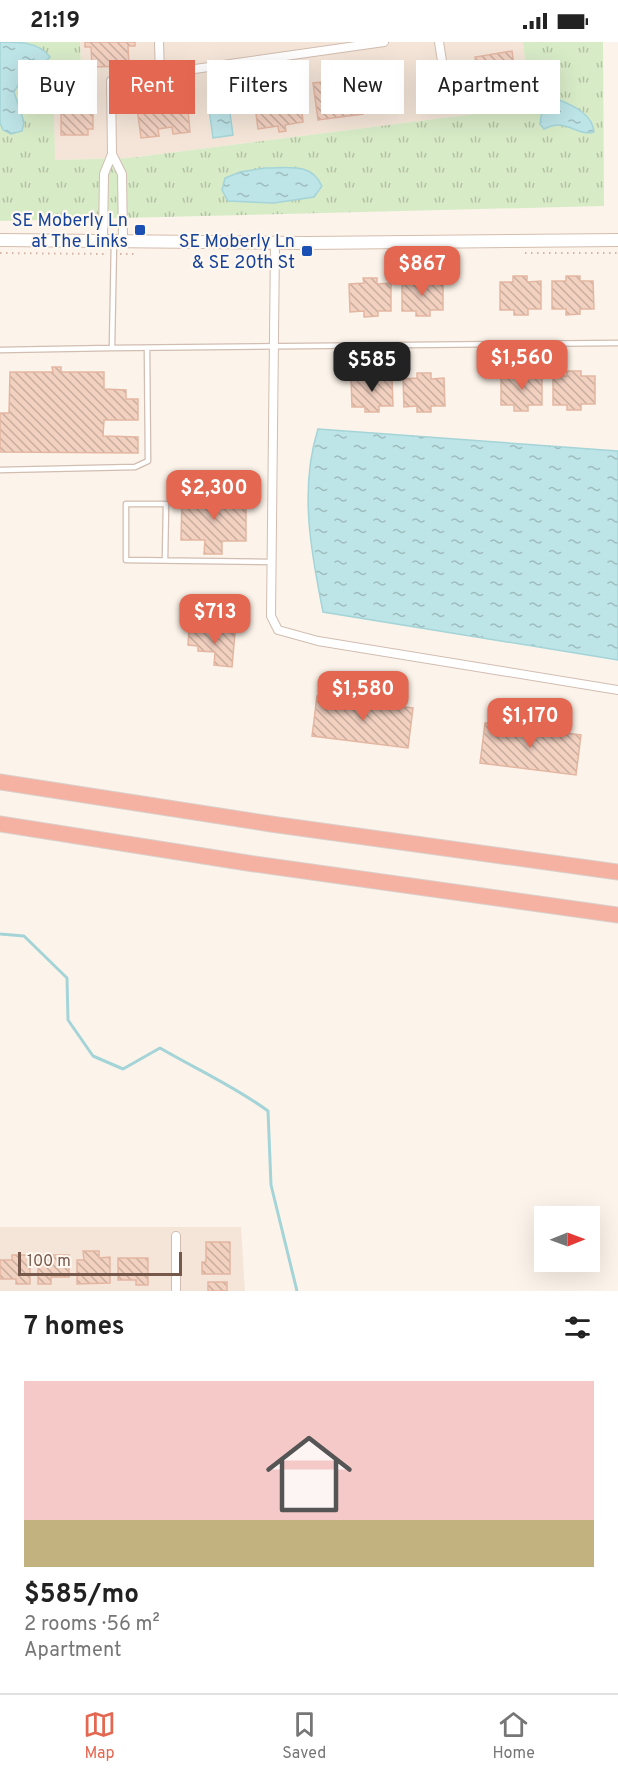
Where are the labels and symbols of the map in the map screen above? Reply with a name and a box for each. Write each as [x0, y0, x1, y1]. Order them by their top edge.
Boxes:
place label: SE Moberly Ln at The Links [12, 210, 128, 254]
marker: SE Moberly Ln at The Links [133, 223, 147, 237]
place label: SE Moberly Ln & SE 20th St [179, 231, 295, 275]
marker: SE Moberly Ln & SE 20th St [300, 244, 314, 258]
pin: $867 [386, 246, 458, 297]
pin: $1,560 [473, 340, 571, 391]
pin: $585 [336, 342, 408, 393]
pin: $2,300 [165, 470, 263, 521]
pin: $713 [179, 594, 251, 645]
pin: $1,580 [314, 671, 412, 722]
pin: $1,170 [481, 698, 579, 749]
north arrow [534, 1206, 600, 1272]
scale bar [18, 1249, 182, 1276]

